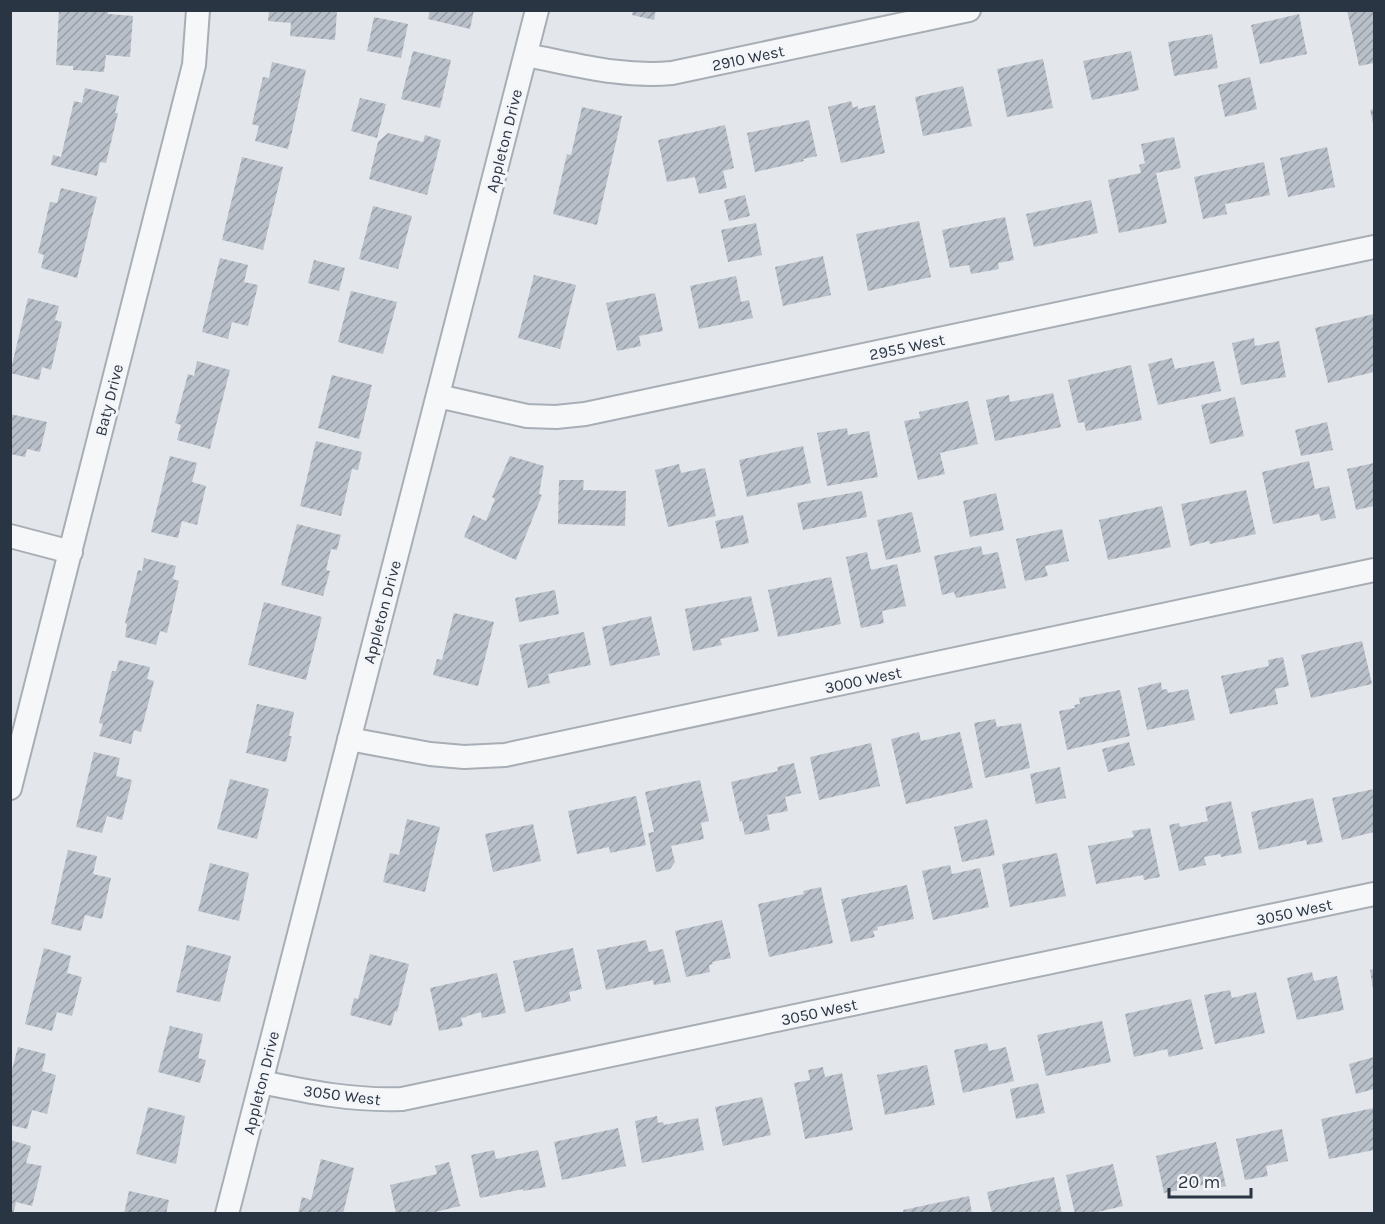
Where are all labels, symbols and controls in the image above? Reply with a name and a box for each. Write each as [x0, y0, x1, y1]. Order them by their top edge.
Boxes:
street label: 2910 West [710, 41, 786, 75]
street label: Appleton Drive [482, 87, 526, 195]
street label: 2955 West [867, 330, 947, 364]
street label: Baty Drive [91, 362, 127, 438]
street label: Appleton Drive [359, 558, 405, 666]
street label: 3000 West [823, 663, 903, 697]
street label: 3050 West [1254, 895, 1334, 929]
street label: 3050 West [779, 995, 859, 1029]
street label: Appleton Drive [239, 1029, 283, 1137]
street label: 3050 West [302, 1081, 382, 1109]
scale bar [1169, 1161, 1252, 1199]
text: 20 m [1178, 1171, 1220, 1193]

